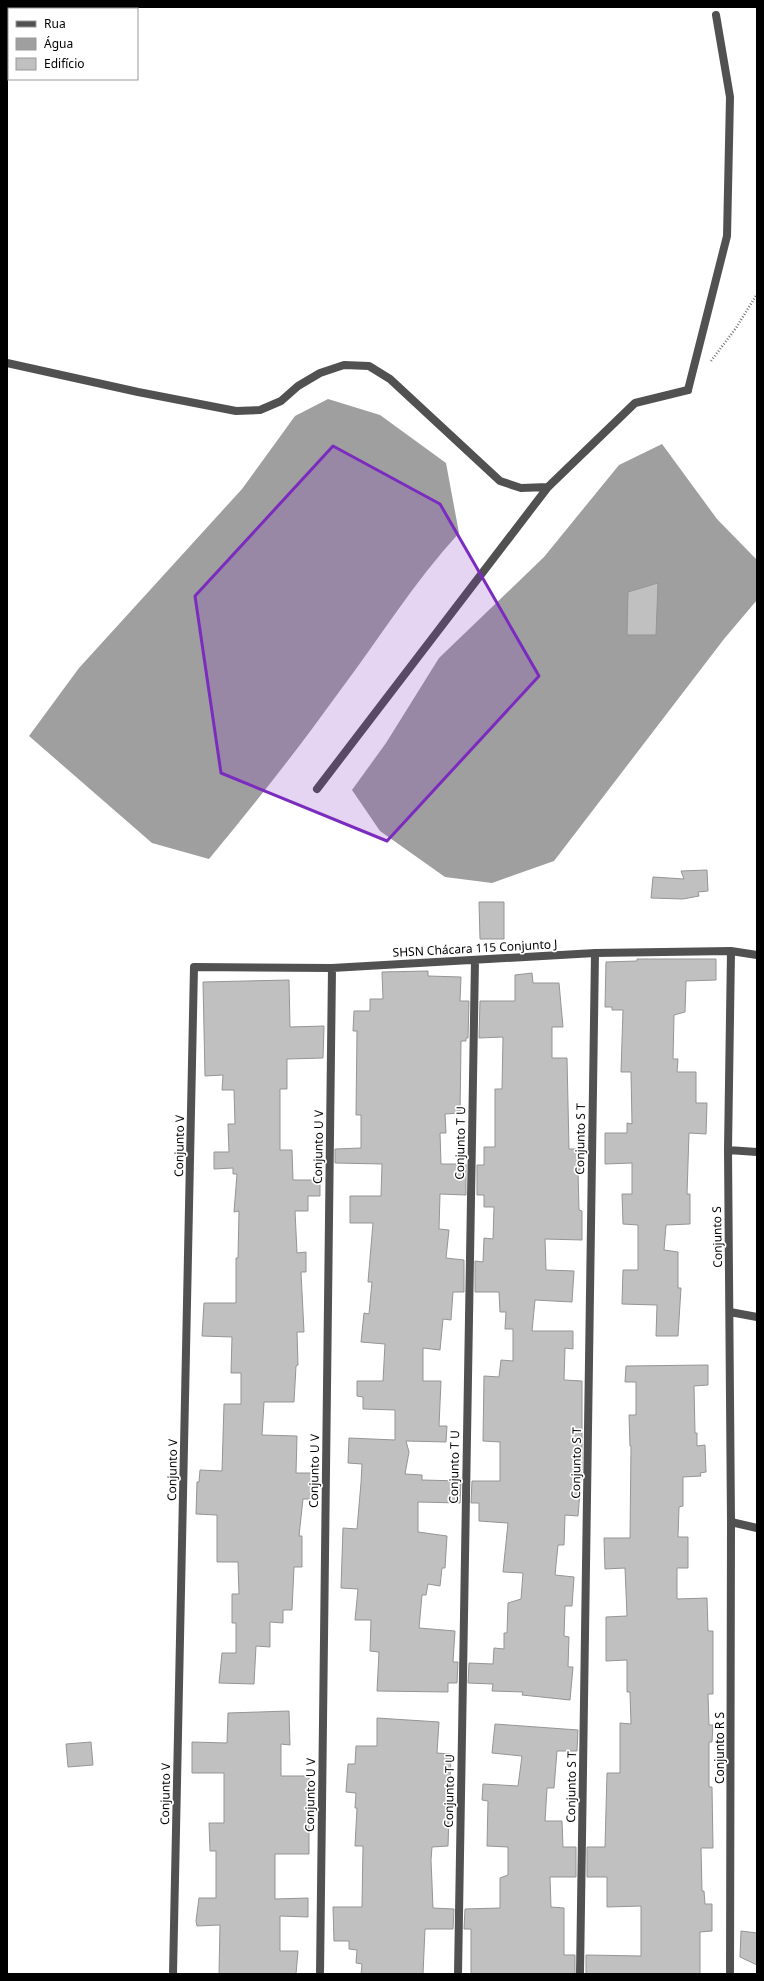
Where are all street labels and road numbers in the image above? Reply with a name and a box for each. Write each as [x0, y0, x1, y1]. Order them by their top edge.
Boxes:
street label: SHSN Chácara 115 Conjunto J [392, 935, 558, 961]
street label: Conjunto S T [571, 1103, 589, 1175]
street label: Conjunto T U [451, 1106, 469, 1180]
street label: Conjunto U V [309, 1109, 327, 1184]
street label: Conjunto V [170, 1114, 188, 1177]
street label: Conjunto S [708, 1206, 726, 1268]
street label: Conjunto S T [567, 1427, 585, 1499]
street label: Conjunto T U [445, 1430, 463, 1504]
street label: Conjunto U V [305, 1433, 323, 1508]
street label: Conjunto V [163, 1438, 181, 1501]
street label: Conjunto R S [711, 1712, 728, 1784]
street label: Conjunto S T [562, 1751, 580, 1823]
street label: Conjunto T U [440, 1754, 458, 1828]
street label: Conjunto U V [301, 1757, 319, 1832]
street label: Conjunto V [156, 1762, 174, 1825]

